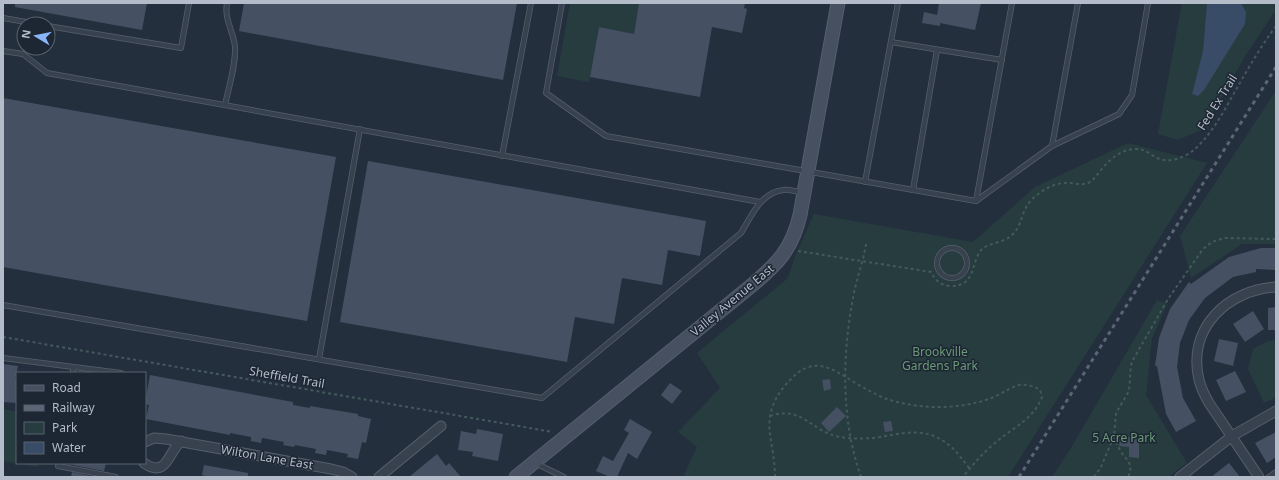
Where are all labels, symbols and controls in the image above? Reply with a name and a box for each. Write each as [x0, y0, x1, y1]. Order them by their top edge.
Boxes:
north arrow [16, 16, 56, 56]
text: N [17, 28, 34, 40]
street label: Fed Ex Trail [1193, 71, 1241, 133]
street label: Valley Avenue East [687, 260, 778, 340]
park label: Brookville Gardens Park [902, 343, 979, 374]
street label: Sheffield Trail [248, 362, 326, 392]
legend [16, 372, 146, 464]
text: Road [52, 379, 81, 396]
text: Railway [52, 399, 96, 416]
text: Park [52, 419, 78, 436]
park label: 5 Acre Park [1092, 429, 1156, 446]
text: Water [52, 439, 86, 456]
street label: Wilton Lane East [220, 441, 315, 474]

